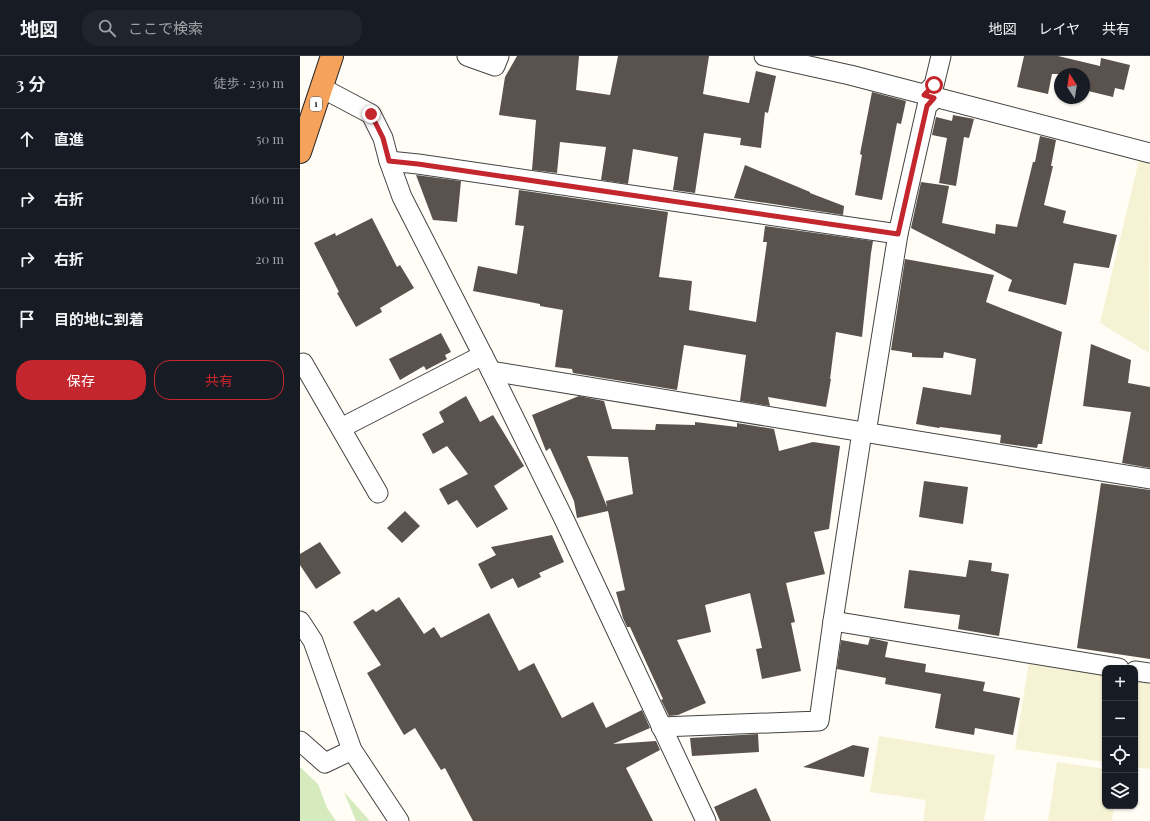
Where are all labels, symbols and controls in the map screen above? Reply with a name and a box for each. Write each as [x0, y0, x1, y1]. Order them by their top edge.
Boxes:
search box [82, 10, 362, 46]
text: 地図 [20, 15, 58, 41]
icon: search [96, 17, 118, 39]
text: ここで検索 [128, 18, 203, 38]
text: 地図 [988, 19, 1016, 38]
text: レイヤ [1038, 19, 1080, 38]
text: 共有 [1102, 19, 1130, 38]
north arrow [1054, 68, 1090, 104]
text: 3 分 [16, 72, 45, 94]
text: 徒歩 · 230 m [213, 74, 284, 91]
route start [925, 76, 943, 94]
road number: 1 [310, 97, 322, 111]
route end [362, 105, 380, 123]
icon: ahead [16, 128, 38, 150]
text: 直進 [54, 129, 84, 149]
text: 50 m [256, 130, 284, 147]
icon: right [16, 188, 38, 210]
text: 右折 [54, 189, 84, 209]
text: 160 m [250, 190, 284, 207]
icon: right [16, 248, 38, 270]
text: 右折 [54, 249, 84, 269]
text: 20 m [255, 250, 284, 267]
icon: arrive [16, 308, 38, 330]
text: 目的地に到着 [54, 309, 144, 329]
button: 保存 [16, 360, 146, 400]
button: 共有 [154, 360, 284, 400]
map controls [1102, 665, 1138, 809]
button: + [1102, 665, 1138, 701]
button: − [1102, 701, 1138, 737]
button: locate [1102, 737, 1138, 773]
button: layers [1102, 773, 1138, 809]

